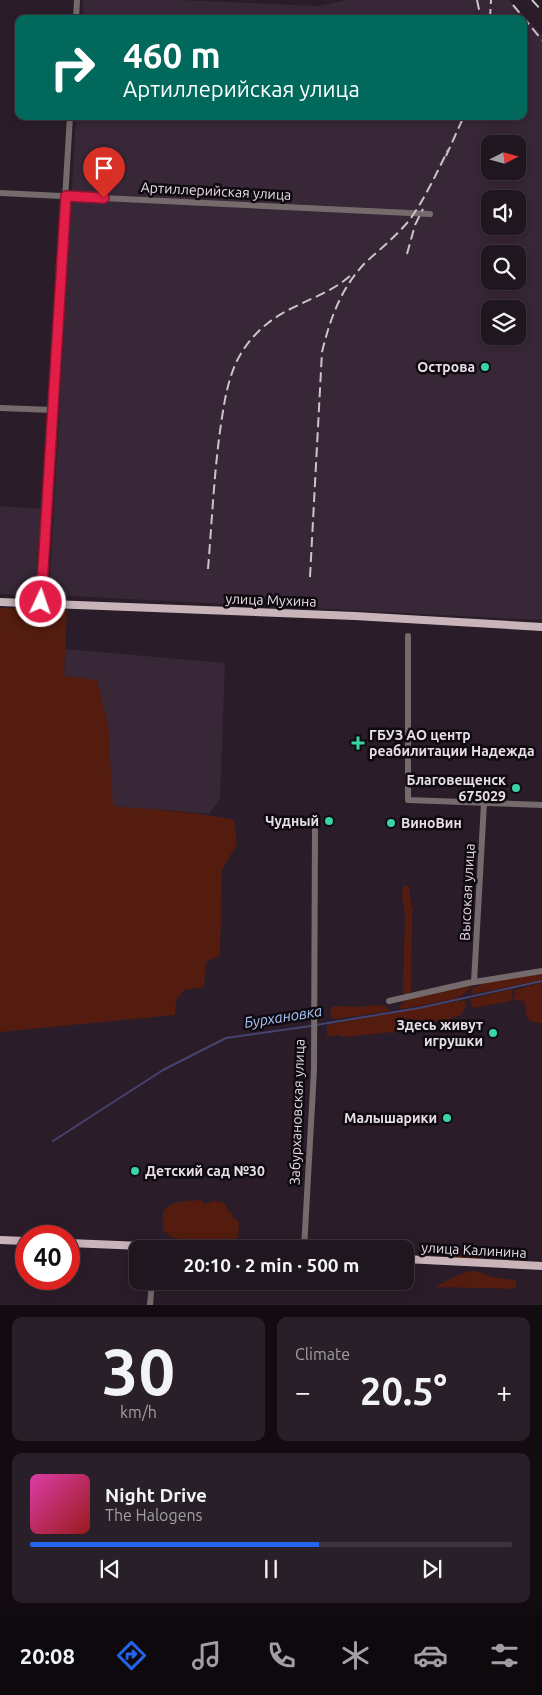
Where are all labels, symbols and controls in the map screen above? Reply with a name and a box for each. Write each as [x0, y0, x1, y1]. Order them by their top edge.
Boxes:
icon: right [40, 35, 105, 100]
text: 460 m [123, 35, 221, 75]
text: Артиллерийская улица [123, 76, 360, 101]
north arrow [481, 135, 526, 180]
map controls [481, 135, 526, 345]
pin [83, 147, 125, 198]
icon: arrive [90, 154, 118, 182]
street label: Артиллерийская улица [140, 179, 292, 203]
button: sound [481, 190, 526, 235]
button: search [481, 245, 526, 290]
button: layers [481, 300, 526, 345]
place label: Острова [417, 359, 475, 375]
marker: Острова [479, 361, 491, 373]
position arrow [14, 575, 66, 627]
street label: улица Мухина [225, 590, 317, 610]
place label: ГБУЗ АО центр реабилитации Надежда [369, 727, 535, 759]
marker: ГБУЗ АО центр реабилитации Надежда [351, 736, 365, 750]
place label: Благовещенск 675029 [406, 772, 506, 804]
marker: Благовещенск 675029 [510, 782, 522, 794]
place label: Чудный [265, 813, 319, 829]
marker: Чудный [323, 815, 335, 827]
place label: ВиноВин [401, 815, 462, 831]
marker: ВиноВин [385, 817, 397, 829]
street label: Высокая улица [456, 843, 478, 941]
water label: Бурхановка [243, 1002, 323, 1031]
place label: Здесь живут игрушки [396, 1017, 483, 1049]
marker: Здесь живут игрушки [487, 1027, 499, 1039]
street label: Забурхановская улица [286, 1039, 308, 1185]
place label: Малышарики [344, 1110, 437, 1126]
marker: Малышарики [441, 1112, 453, 1124]
place label: Детский сад №30 [145, 1163, 265, 1179]
marker: Детский сад №30 [129, 1165, 141, 1177]
speed limit sign: 40 [15, 1225, 80, 1290]
street label: улица Калинина [421, 1239, 527, 1261]
text: 20:10 · 2 min · 500 m [184, 1254, 359, 1276]
text: 30 [102, 1334, 175, 1407]
text: Climate [295, 1345, 350, 1363]
text: 20.5° [360, 1370, 447, 1412]
text: − [295, 1376, 311, 1407]
text: + [496, 1376, 512, 1407]
text: km/h [120, 1403, 157, 1421]
text: Night Drive [105, 1484, 207, 1506]
text: The Halogens [105, 1506, 203, 1524]
icon: previous [96, 1555, 124, 1583]
icon: pause [257, 1555, 285, 1583]
icon: next [418, 1555, 446, 1583]
icon: directions [114, 1638, 149, 1673]
icon: music [189, 1638, 224, 1673]
icon: phone [264, 1638, 299, 1673]
icon: climate [338, 1638, 373, 1673]
icon: car [413, 1638, 448, 1673]
icon: filters [487, 1638, 522, 1673]
text: 20:08 [20, 1643, 75, 1668]

